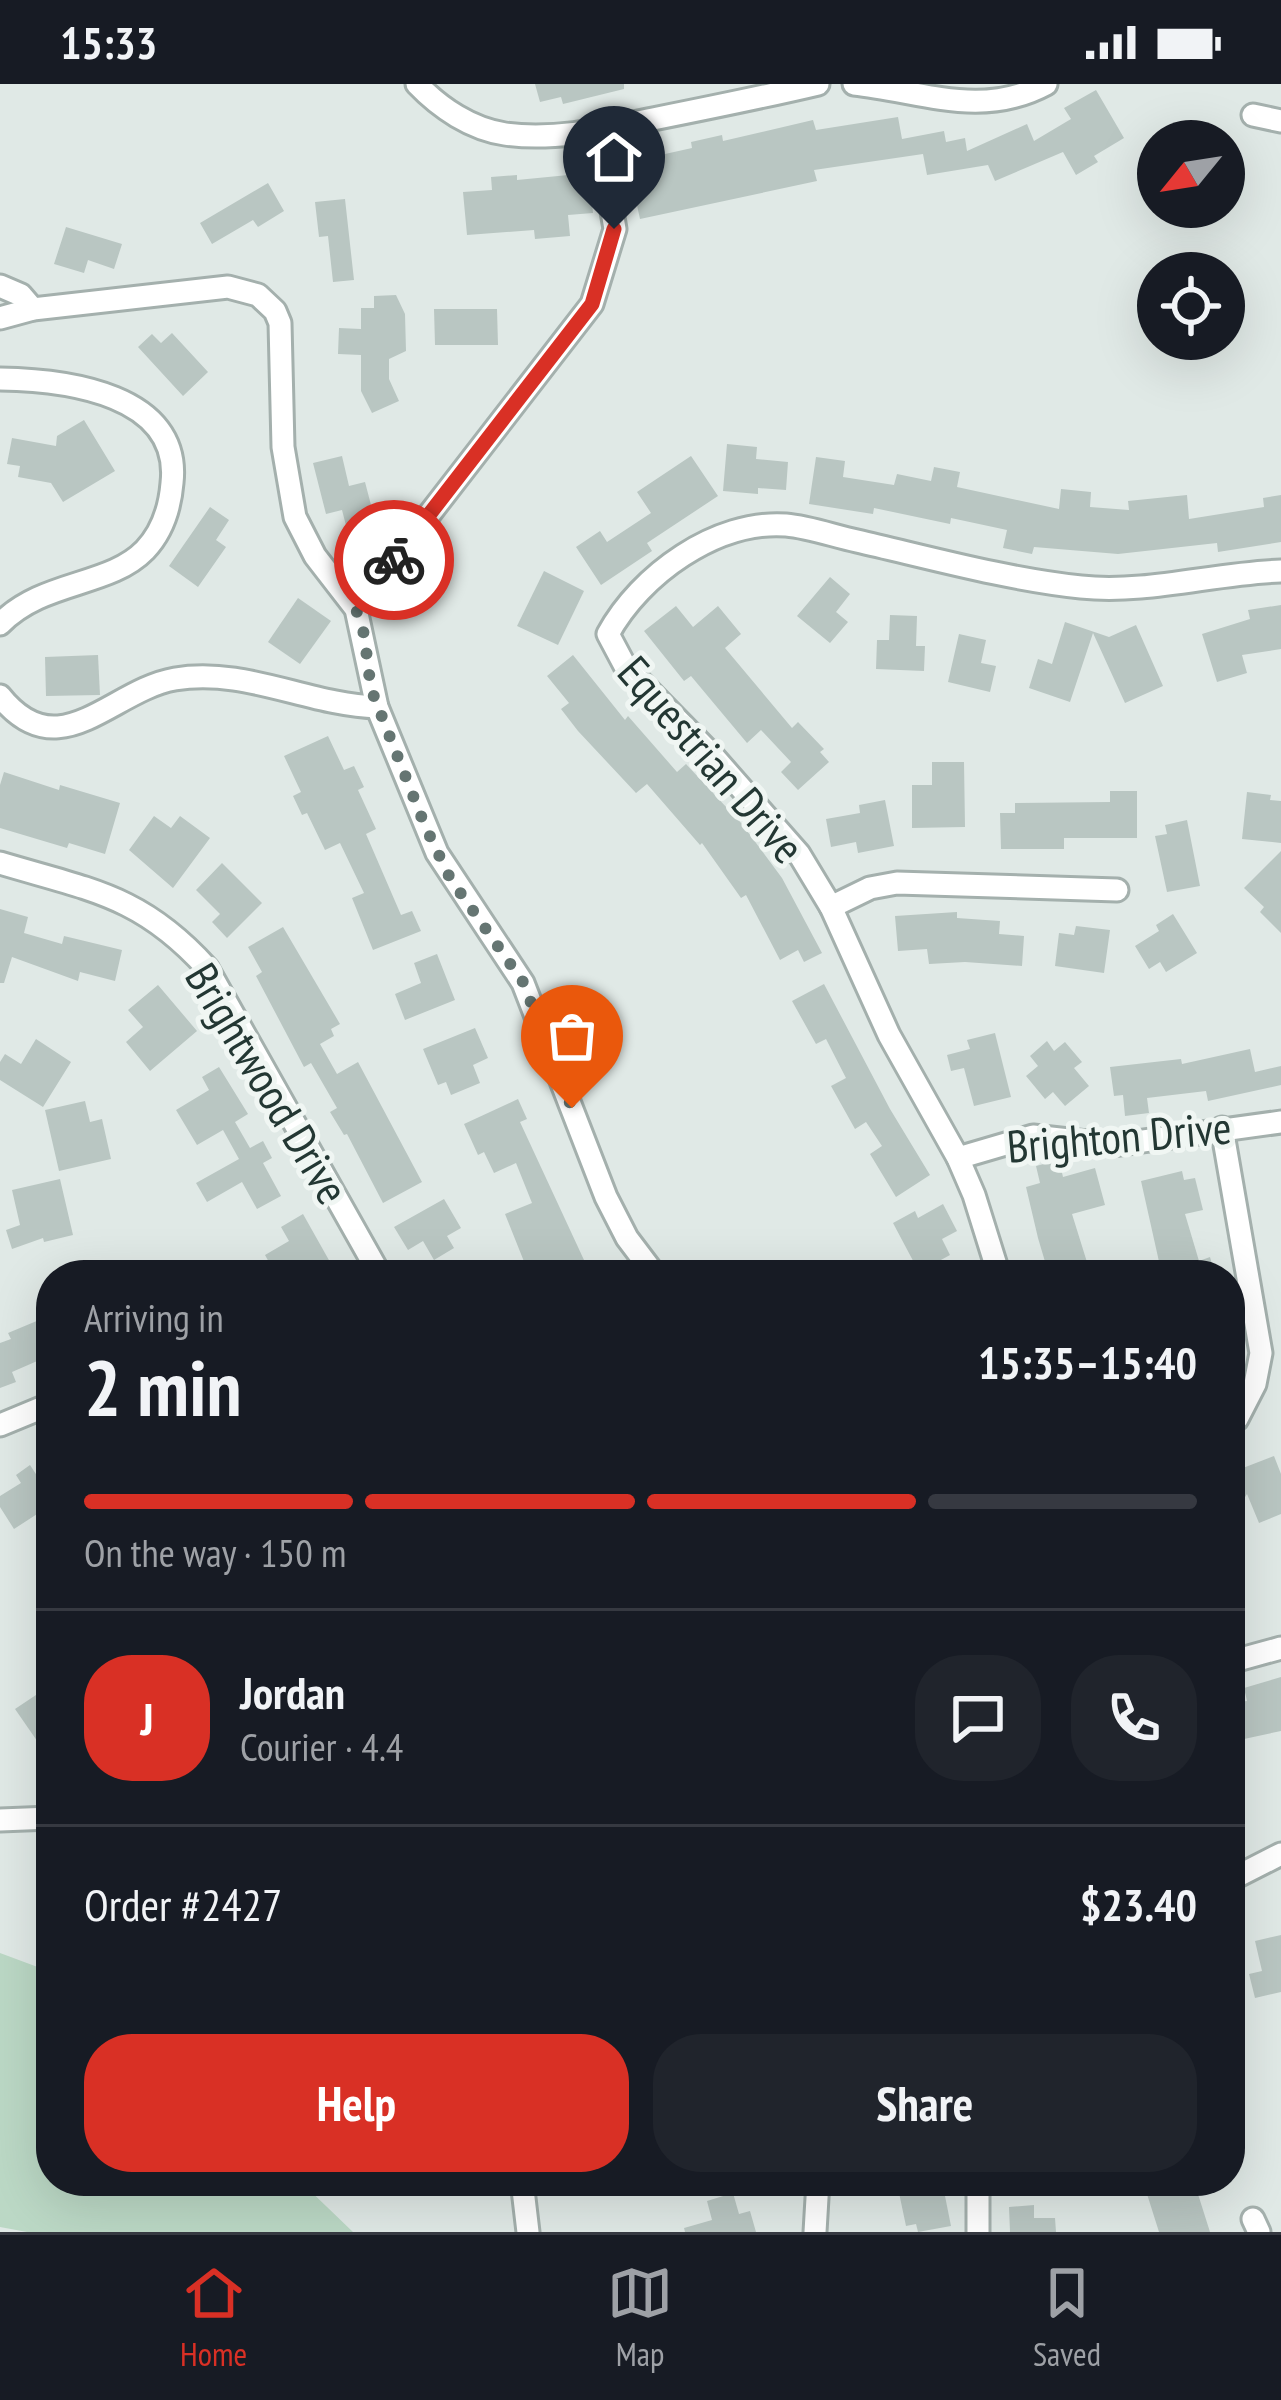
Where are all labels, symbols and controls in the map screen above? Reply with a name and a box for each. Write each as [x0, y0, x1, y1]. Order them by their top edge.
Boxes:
text: 15:33 [60, 13, 157, 71]
pin [563, 106, 665, 229]
north arrow [1137, 120, 1245, 228]
map controls [1137, 120, 1245, 360]
icon: home [581, 124, 647, 190]
button: locate [1137, 252, 1245, 360]
courier [334, 500, 454, 620]
icon: bike [361, 527, 427, 593]
street label: Equestrian Drive [606, 644, 818, 874]
street label: Brightwood Drive [173, 952, 363, 1214]
pin [521, 985, 623, 1108]
icon: bag [539, 1003, 605, 1069]
street label: Brighton Drive [1004, 1097, 1234, 1175]
text: Arriving in [84, 1292, 224, 1343]
text: 15:35–15:40 [978, 1333, 1197, 1391]
text: 2 min [84, 1337, 242, 1438]
text: On the way · 150 m [84, 1527, 346, 1578]
button: chat [915, 1655, 1041, 1781]
button: phone [1071, 1655, 1197, 1781]
text: Jordan [240, 1663, 345, 1721]
text: J [140, 1689, 154, 1747]
text: Courier · 4.4 [240, 1721, 403, 1772]
text: Order #2427 [84, 1875, 282, 1933]
text: $23.40 [1080, 1875, 1197, 1933]
button: Help [84, 2034, 629, 2172]
button: Share [653, 2034, 1197, 2172]
tab: Home [180, 2260, 247, 2375]
tab: Map [607, 2260, 673, 2375]
tab: Saved [1033, 2260, 1101, 2375]

